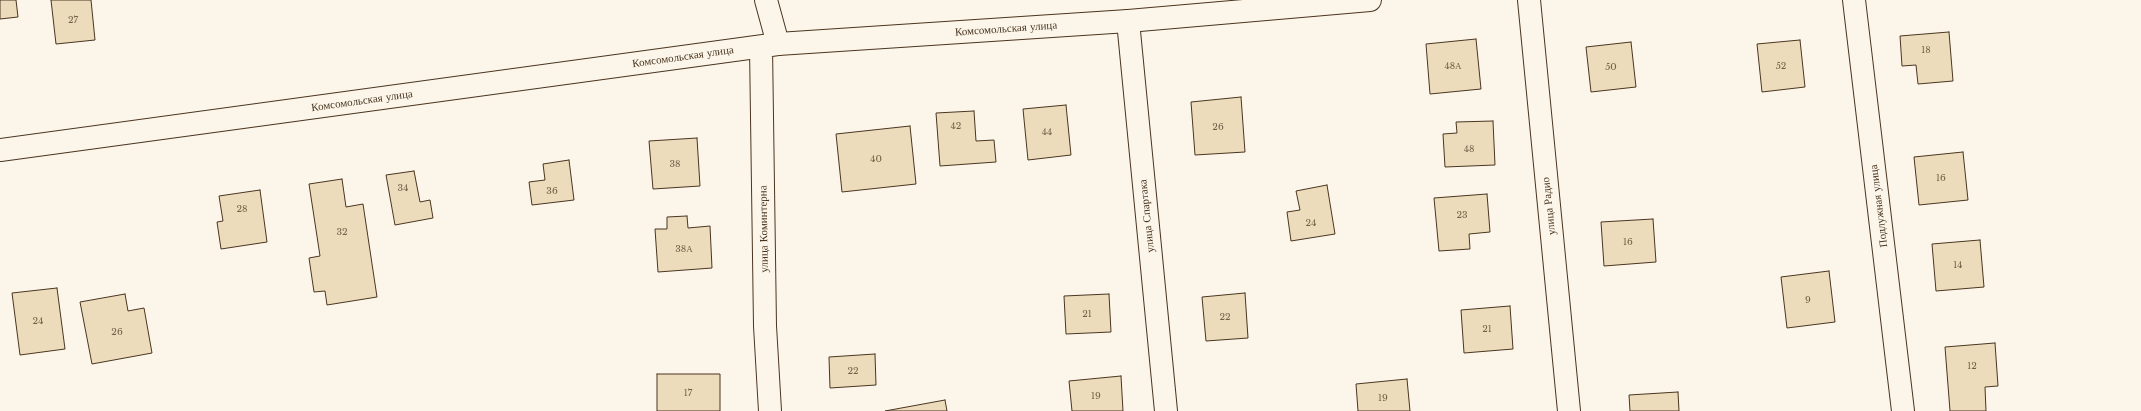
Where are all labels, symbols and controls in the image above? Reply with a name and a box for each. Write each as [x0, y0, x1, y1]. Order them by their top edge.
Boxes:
house number: 27 [68, 15, 78, 25]
street label: Комсомольская улица [954, 19, 1058, 39]
street label: Комсомольская улица [631, 43, 735, 71]
house number: 18 [1921, 45, 1931, 55]
house number: 48А [1444, 61, 1462, 71]
house number: 52 [1776, 61, 1786, 71]
house number: 50 [1605, 62, 1617, 72]
street label: Комсомольская улица [310, 87, 414, 115]
house number: 42 [951, 121, 961, 131]
house number: 26 [1212, 122, 1224, 132]
house number: 44 [1042, 127, 1052, 137]
house number: 48 [1464, 144, 1474, 154]
house number: 40 [870, 154, 882, 164]
house number: 38 [670, 159, 680, 169]
street label: Подлужная улица [1867, 164, 1891, 248]
house number: 16 [1936, 173, 1946, 183]
street label: улица Радио [1539, 176, 1559, 236]
street label: улица Спартака [1137, 179, 1157, 253]
house number: 34 [398, 183, 408, 193]
street label: улица Коминтерна [757, 185, 771, 273]
house number: 36 [546, 186, 558, 196]
house number: 28 [237, 204, 247, 214]
house number: 23 [1456, 210, 1468, 220]
house number: 24 [1306, 218, 1316, 228]
house number: 32 [336, 227, 348, 237]
house number: 16 [1623, 237, 1633, 247]
house number: 38А [675, 244, 693, 254]
house number: 14 [1953, 260, 1963, 270]
house number: 9 [1805, 295, 1811, 305]
house number: 21 [1082, 309, 1092, 319]
house number: 22 [1219, 312, 1231, 322]
house number: 24 [33, 316, 43, 326]
house number: 21 [1482, 324, 1492, 334]
house number: 26 [111, 327, 123, 337]
house number: 12 [1967, 361, 1977, 371]
house number: 22 [847, 366, 859, 376]
house number: 17 [684, 388, 692, 398]
house number: 19 [1091, 391, 1101, 401]
house number: 19 [1378, 393, 1388, 403]

